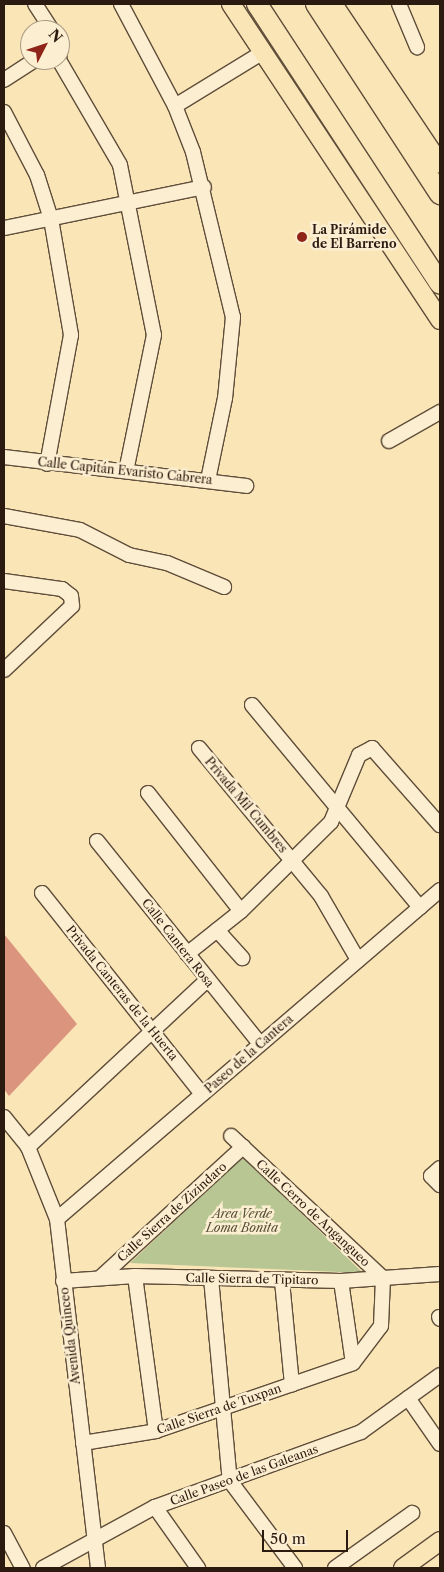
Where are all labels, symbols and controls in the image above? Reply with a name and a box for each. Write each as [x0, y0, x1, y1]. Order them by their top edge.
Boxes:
north arrow [20, 20, 70, 70]
text: N [45, 25, 66, 46]
place label: La Pirámide de El Barreno [312, 223, 397, 251]
marker: La Pirámide de El Barreno [296, 231, 308, 243]
street label: Calle Capitán Evaristo Cabrera [37, 455, 213, 487]
street label: Privada Mil Cumbres [202, 754, 290, 856]
street label: Calle Cantera Rosa [139, 896, 217, 990]
street label: Privada Canteras de la Huerta [63, 923, 181, 1063]
street label: Paseo de la Cantera [202, 1012, 296, 1096]
street label: Calle Cerro de Angangueo [253, 1156, 373, 1270]
street label: Calle Sierra de Zizindaro [114, 1159, 230, 1265]
park label: Area Verde Loma Bonita [206, 1207, 278, 1235]
street label: Calle Sierra de Tipitaro [185, 1271, 319, 1287]
street label: Avenida Quinceo [57, 1287, 83, 1385]
street label: Calle Sierra de Tuxpan [155, 1381, 283, 1437]
street label: Calle Paseo de las Galeanas [168, 1441, 320, 1509]
scale bar [264, 1520, 350, 1552]
text: 50 m [270, 1529, 306, 1548]

